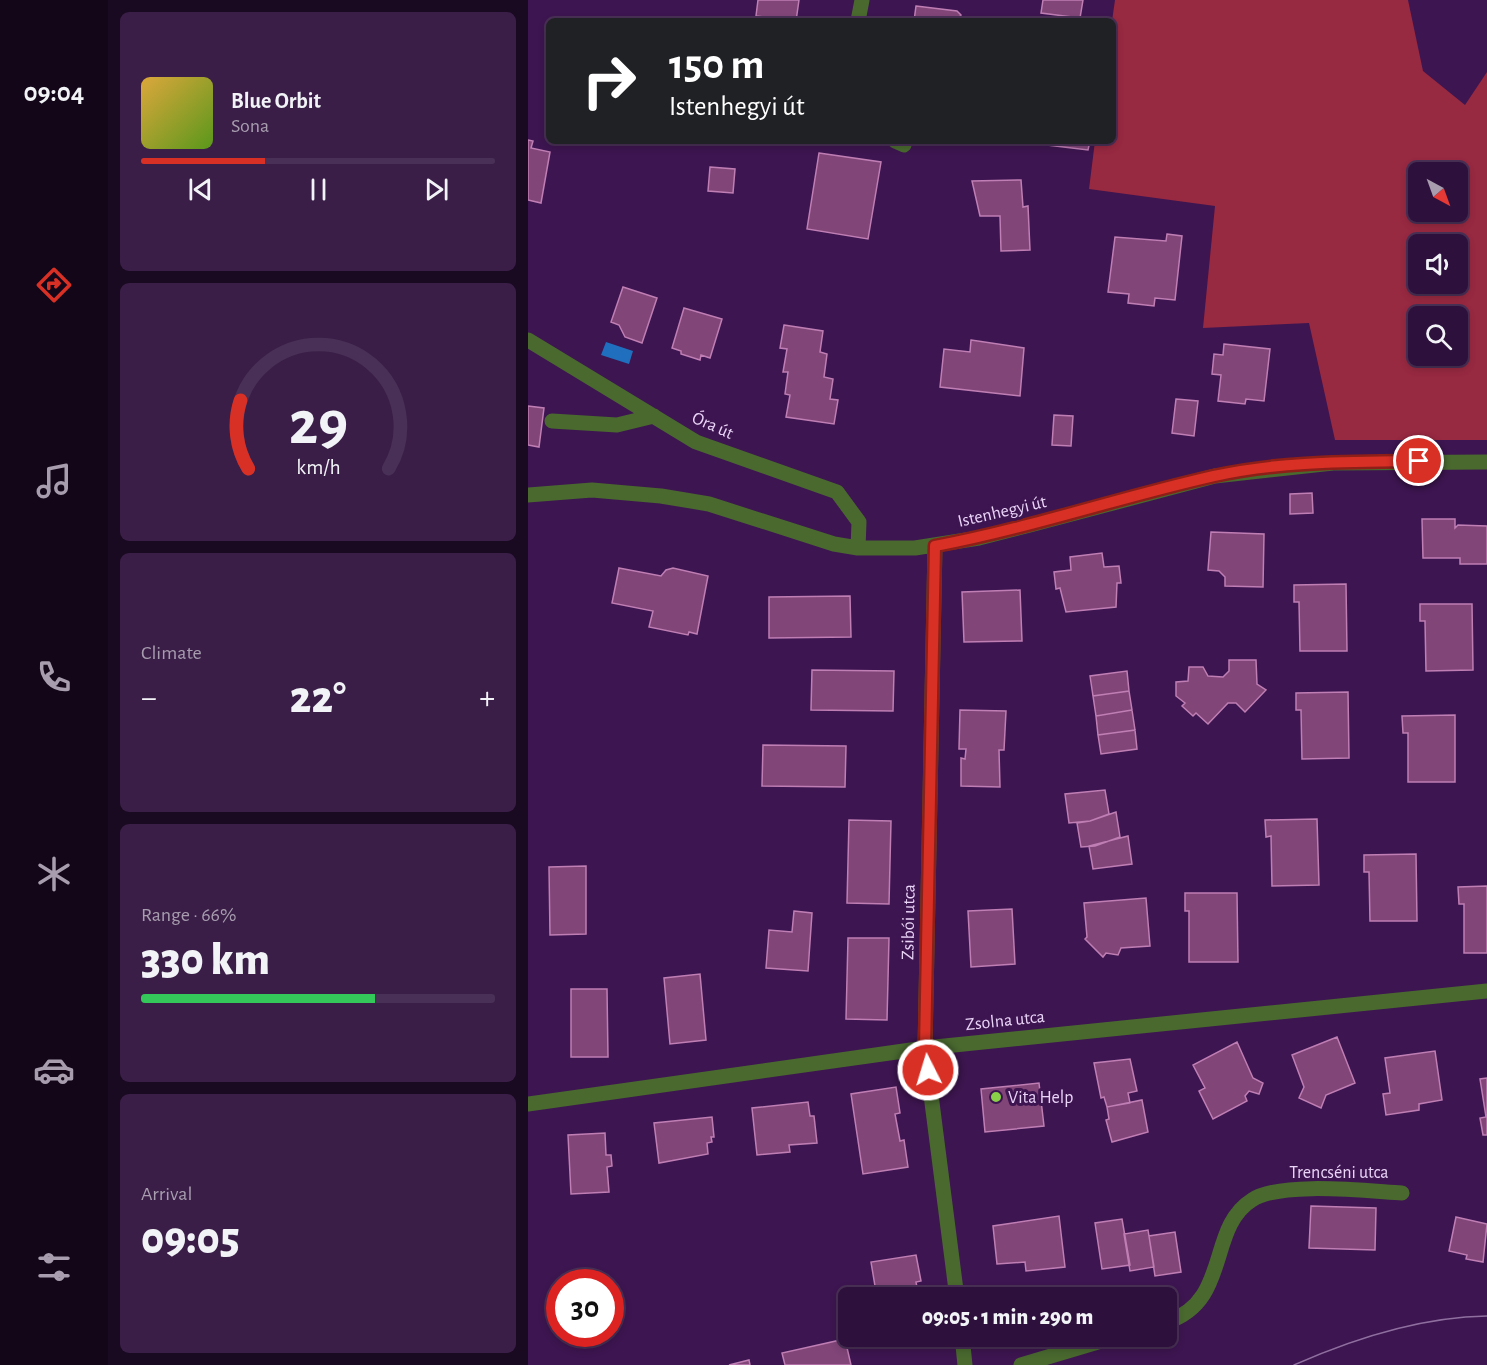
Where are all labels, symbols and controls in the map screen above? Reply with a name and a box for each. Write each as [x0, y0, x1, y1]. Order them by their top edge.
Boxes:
icon: right [570, 42, 648, 120]
text: 150 m [669, 44, 764, 86]
text: 09:04 [24, 79, 84, 106]
text: Blue Orbit [231, 90, 321, 112]
text: Istenhegyi út [669, 93, 805, 120]
text: Sona [231, 116, 269, 136]
north arrow [1408, 162, 1468, 222]
map controls [1408, 162, 1468, 366]
icon: previous [184, 173, 217, 206]
icon: pause [302, 173, 335, 206]
icon: next [420, 173, 453, 206]
button: sound [1408, 234, 1468, 294]
icon: directions [33, 264, 75, 306]
button: search [1408, 306, 1468, 366]
text: 29 [288, 393, 348, 455]
street label: Óra út [689, 406, 737, 443]
pin [1393, 435, 1444, 486]
icon: arrive [1402, 444, 1435, 477]
text: km/h [296, 457, 340, 478]
icon: music [33, 460, 75, 502]
street label: Istenhegyi út [956, 493, 1049, 531]
text: Climate [141, 643, 202, 663]
icon: phone [33, 656, 75, 698]
text: 22° [290, 676, 346, 721]
text: − [141, 682, 157, 715]
text: + [479, 682, 495, 715]
icon: climate [33, 853, 75, 895]
street label: Zsibói utca [899, 884, 919, 960]
text: Range · 66% [141, 905, 236, 925]
text: 330 km [141, 938, 270, 983]
street label: Zsolna utca [964, 1008, 1046, 1034]
position arrow [896, 1038, 960, 1102]
icon: car [33, 1049, 75, 1091]
place label: Vita Help [1008, 1089, 1073, 1107]
marker: Vita Help [989, 1090, 1003, 1104]
street label: Trencséni utca [1289, 1164, 1389, 1182]
text: Arrival [141, 1184, 192, 1204]
text: 09:05 [141, 1217, 240, 1262]
icon: filters [33, 1246, 75, 1288]
speed limit sign: 30 [546, 1269, 624, 1347]
text: 09:05 · 1 min · 290 m [922, 1306, 1093, 1328]

